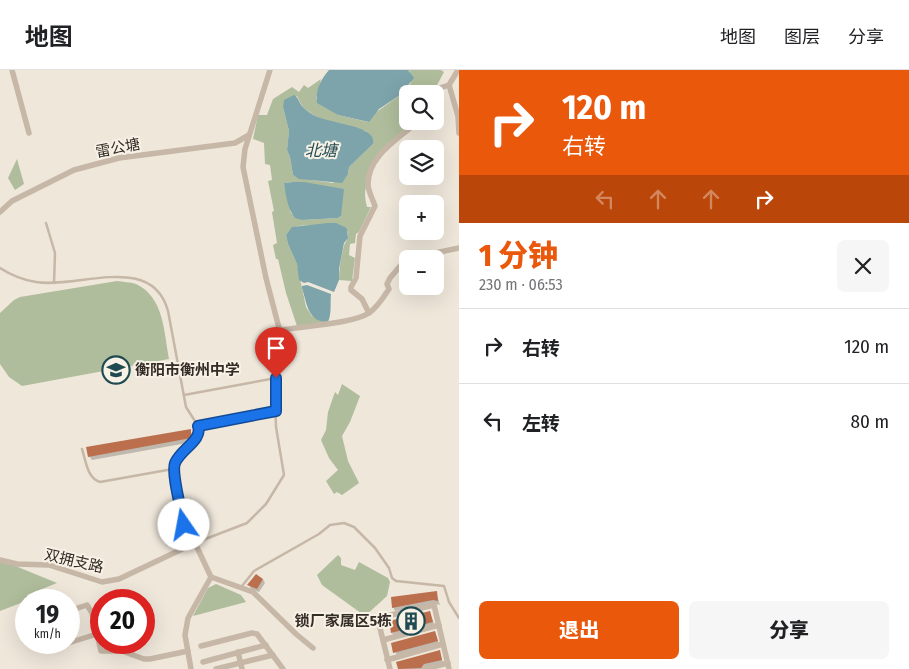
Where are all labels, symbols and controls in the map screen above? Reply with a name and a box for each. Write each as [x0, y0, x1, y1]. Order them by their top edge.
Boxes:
text: 地图 [25, 23, 73, 51]
text: 地图 [720, 26, 756, 48]
text: 图层 [784, 26, 820, 48]
text: 分享 [848, 26, 884, 48]
map controls [399, 85, 444, 295]
button: search [399, 85, 444, 130]
text: 120 m [562, 86, 646, 128]
icon: right [479, 90, 544, 155]
text: 右转 [562, 133, 606, 160]
street label: 雷公塘 [94, 135, 142, 161]
button: layers [399, 140, 444, 185]
water label: 北塘 [305, 141, 340, 160]
icon: left [591, 185, 619, 213]
icon: ahead [644, 185, 672, 213]
icon: ahead [697, 185, 725, 213]
icon: right [750, 185, 778, 213]
button: + [399, 195, 444, 240]
text: 1 分钟 [479, 238, 558, 274]
button: close [837, 240, 889, 292]
button: − [399, 250, 444, 295]
text: 230 m · 06:53 [479, 275, 563, 294]
pin [255, 327, 297, 378]
icon: right [479, 332, 507, 360]
icon: arrive [262, 334, 290, 362]
text: 120 m [844, 335, 889, 358]
text: 右转 [522, 337, 560, 360]
school or university icon: 衡阳市衡州中学 [101, 355, 131, 385]
place label: 衡阳市衡州中学 [135, 361, 240, 379]
icon: left [479, 407, 507, 435]
text: 80 m [851, 410, 889, 433]
text: 左转 [522, 412, 560, 435]
position arrow [157, 498, 209, 550]
street label: 双拥支路 [43, 545, 105, 577]
speed limit sign: 20 [90, 589, 155, 654]
text: 19 [36, 600, 59, 630]
button: 退出 [479, 601, 679, 659]
button: 分享 [689, 601, 889, 659]
building icon: 锁厂家属区5栋 [396, 606, 426, 636]
place label: 锁厂家属区5栋 [295, 612, 392, 630]
text: km/h [34, 627, 61, 641]

